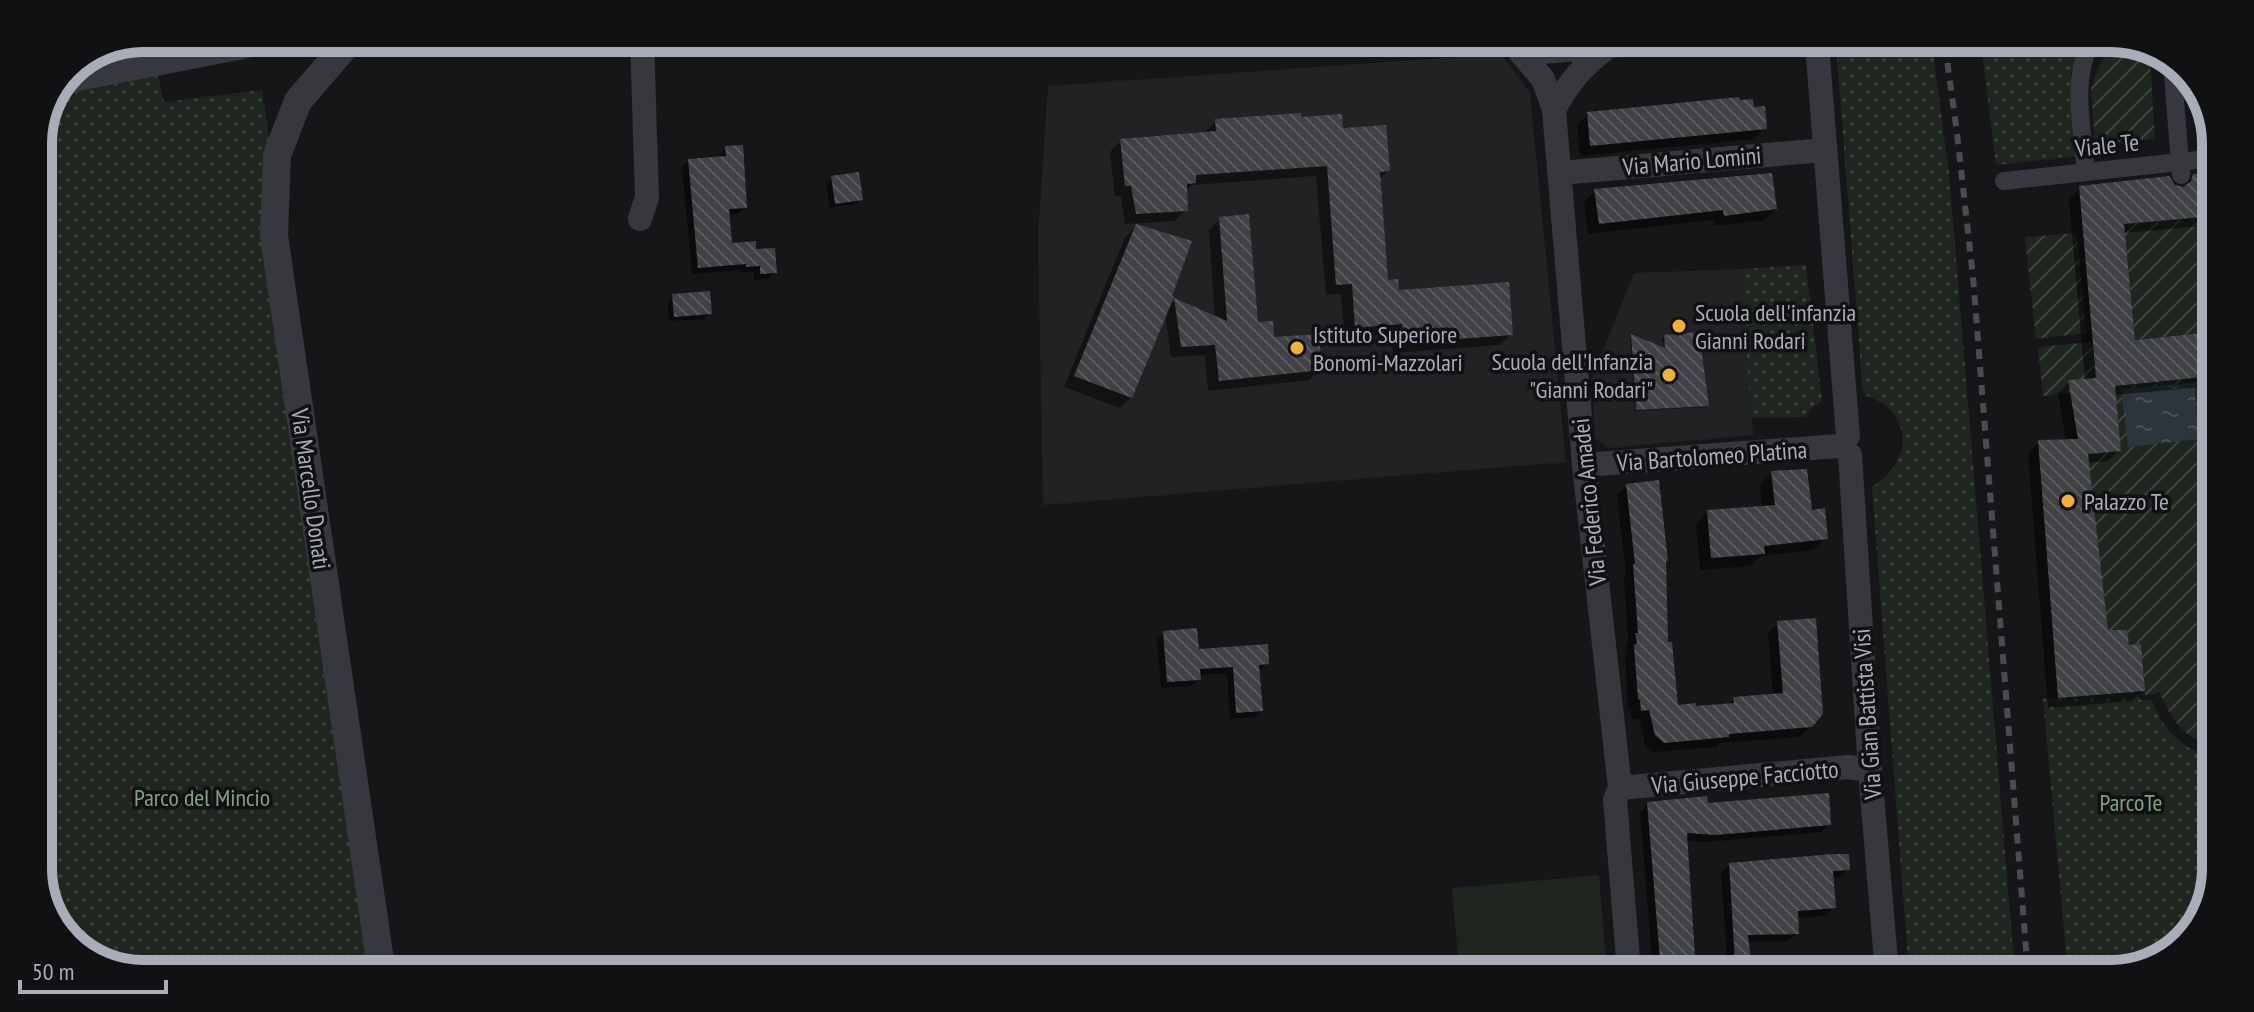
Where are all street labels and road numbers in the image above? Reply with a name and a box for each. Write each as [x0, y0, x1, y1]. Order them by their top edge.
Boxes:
street label: Viale Te [2073, 126, 2140, 164]
street label: Via Mario Lomini [1620, 140, 1763, 183]
street label: Via Marcello Donati [284, 406, 338, 571]
street label: Via Federico Amadei [1565, 417, 1613, 588]
street label: Via Bartolomeo Platina [1615, 434, 1808, 478]
street label: Via Gian Battista Visi [1846, 628, 1888, 801]
street label: Via Giuseppe Facciotto [1649, 753, 1840, 801]

